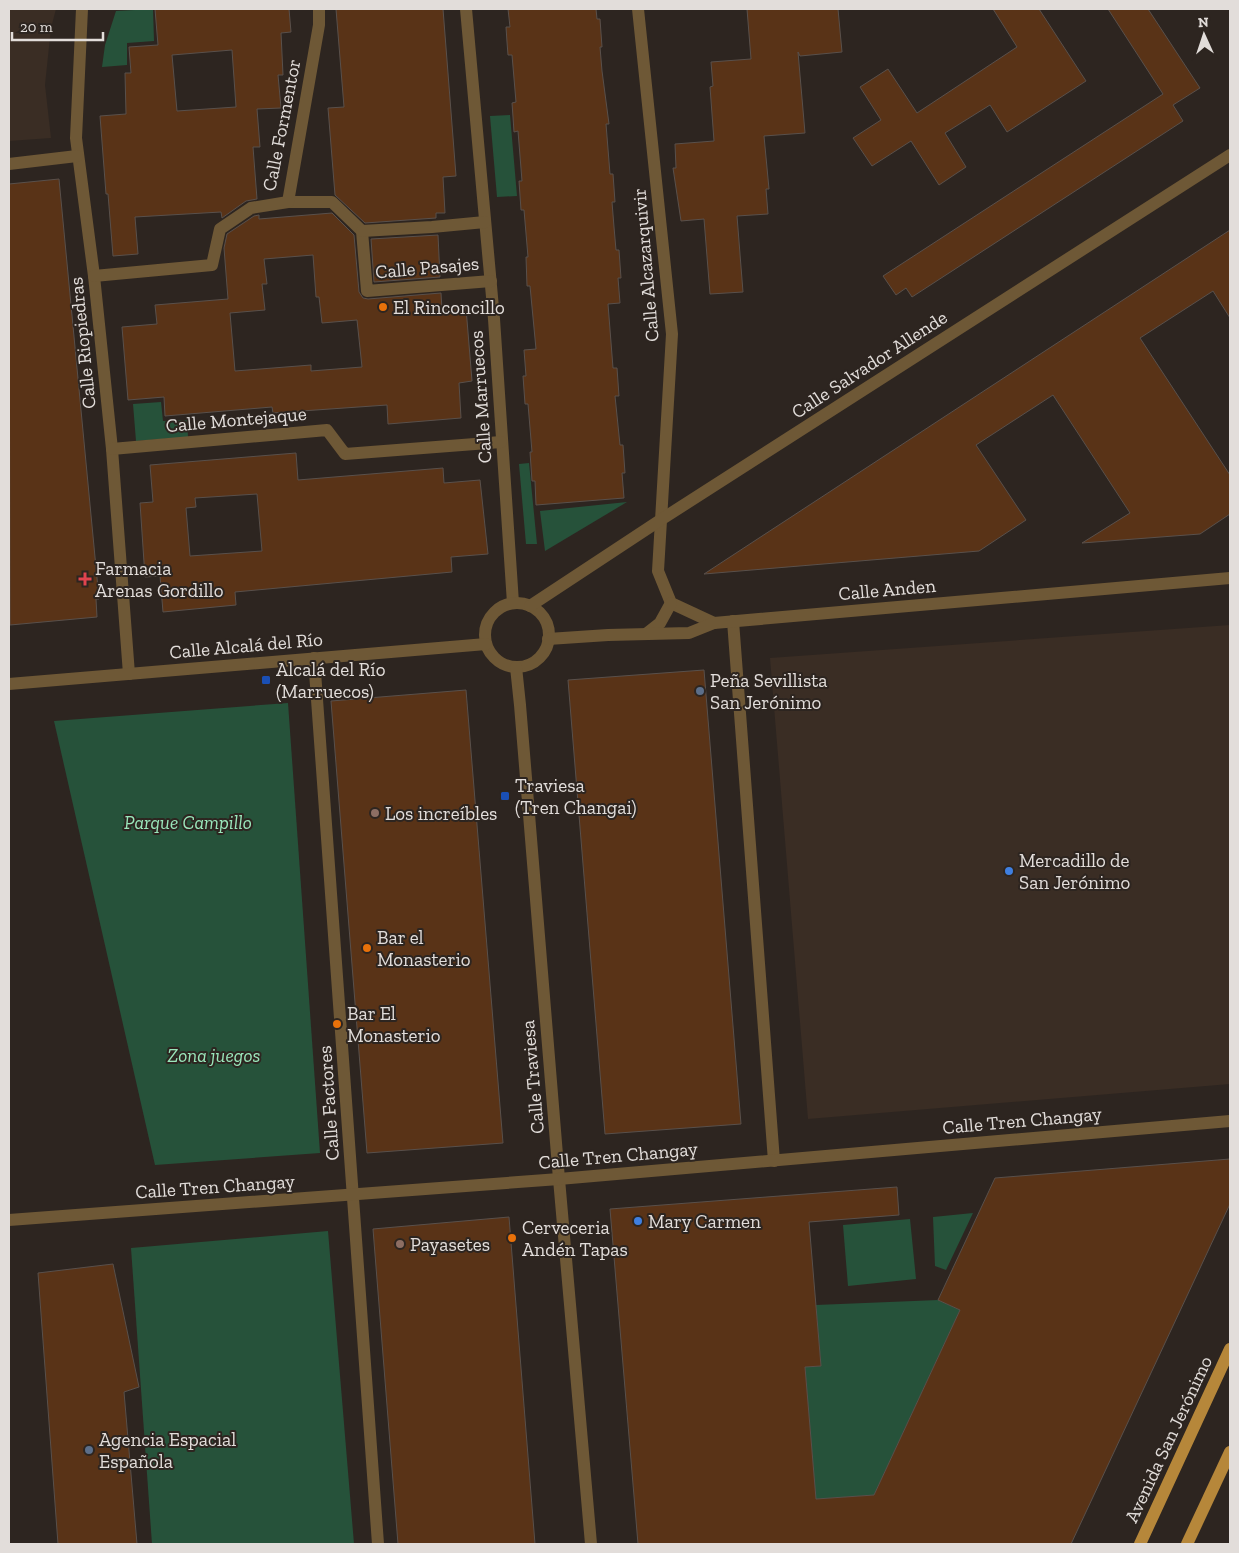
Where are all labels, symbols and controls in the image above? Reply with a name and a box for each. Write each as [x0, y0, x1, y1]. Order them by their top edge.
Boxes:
scale bar [12, 10, 104, 42]
north arrow [1179, 10, 1229, 60]
text: N [1198, 14, 1209, 31]
text: 20 m [20, 18, 53, 36]
street label: Calle Formentor [257, 57, 306, 193]
street label: Calle Alcazarquivir [627, 187, 664, 343]
street label: Calle Pasajes [374, 251, 480, 284]
street label: Calle Riopiedras [64, 276, 101, 410]
place label: El Rinconcillo [393, 296, 505, 319]
marker: El Rinconcillo [377, 301, 389, 313]
street label: Calle Salvador Allende [787, 305, 951, 423]
street label: Calle Marruecos [464, 330, 497, 464]
street label: Calle Montejaque [165, 402, 308, 437]
place label: Farmacia Arenas Gordillo [95, 557, 224, 602]
marker: Farmacia Arenas Gordillo [79, 573, 91, 585]
street label: Calle Anden [837, 574, 937, 605]
street label: Calle Alcalá del Río [169, 627, 324, 664]
place label: Alcalá del Río (Marruecos) [276, 658, 386, 703]
place label: Peña Sevillista San Jerónimo [710, 669, 827, 714]
marker: Alcalá del Río (Marruecos) [260, 674, 272, 686]
marker: Peña Sevillista San Jerónimo [694, 685, 706, 697]
place label: Traviesa (Tren Changai) [515, 774, 637, 819]
marker: Traviesa (Tren Changai) [499, 790, 511, 802]
place label: Los increíbles [385, 802, 497, 825]
marker: Los increíbles [369, 807, 381, 819]
park label: Parque Campillo [124, 811, 252, 834]
place label: Mercadillo de San Jerónimo [1019, 849, 1131, 894]
marker: Mercadillo de San Jerónimo [1003, 865, 1015, 877]
place label: Bar el Monasterio [377, 926, 471, 971]
marker: Bar el Monasterio [361, 942, 373, 954]
place label: Bar El Monasterio [347, 1002, 441, 1047]
marker: Bar El Monasterio [331, 1018, 343, 1030]
street label: Calle Traviesa [516, 1019, 549, 1135]
park label: Zona juegos [167, 1044, 261, 1067]
street label: Calle Factores [313, 1045, 344, 1161]
street label: Calle Tren Changay [941, 1102, 1103, 1139]
street label: Calle Tren Changay [537, 1137, 699, 1174]
street label: Calle Tren Changay [134, 1169, 296, 1204]
place label: Mary Carmen [648, 1210, 761, 1233]
marker: Mary Carmen [632, 1215, 644, 1227]
place label: Cerveceria Andén Tapas [522, 1216, 628, 1261]
marker: Cerveceria Andén Tapas [506, 1232, 518, 1244]
place label: Payasetes [410, 1233, 490, 1256]
marker: Payasetes [394, 1238, 406, 1250]
street label: Avenida San Jerónimo [1120, 1352, 1217, 1526]
place label: Agencia Espacial Española [99, 1428, 236, 1473]
marker: Agencia Espacial Española [83, 1444, 95, 1456]

